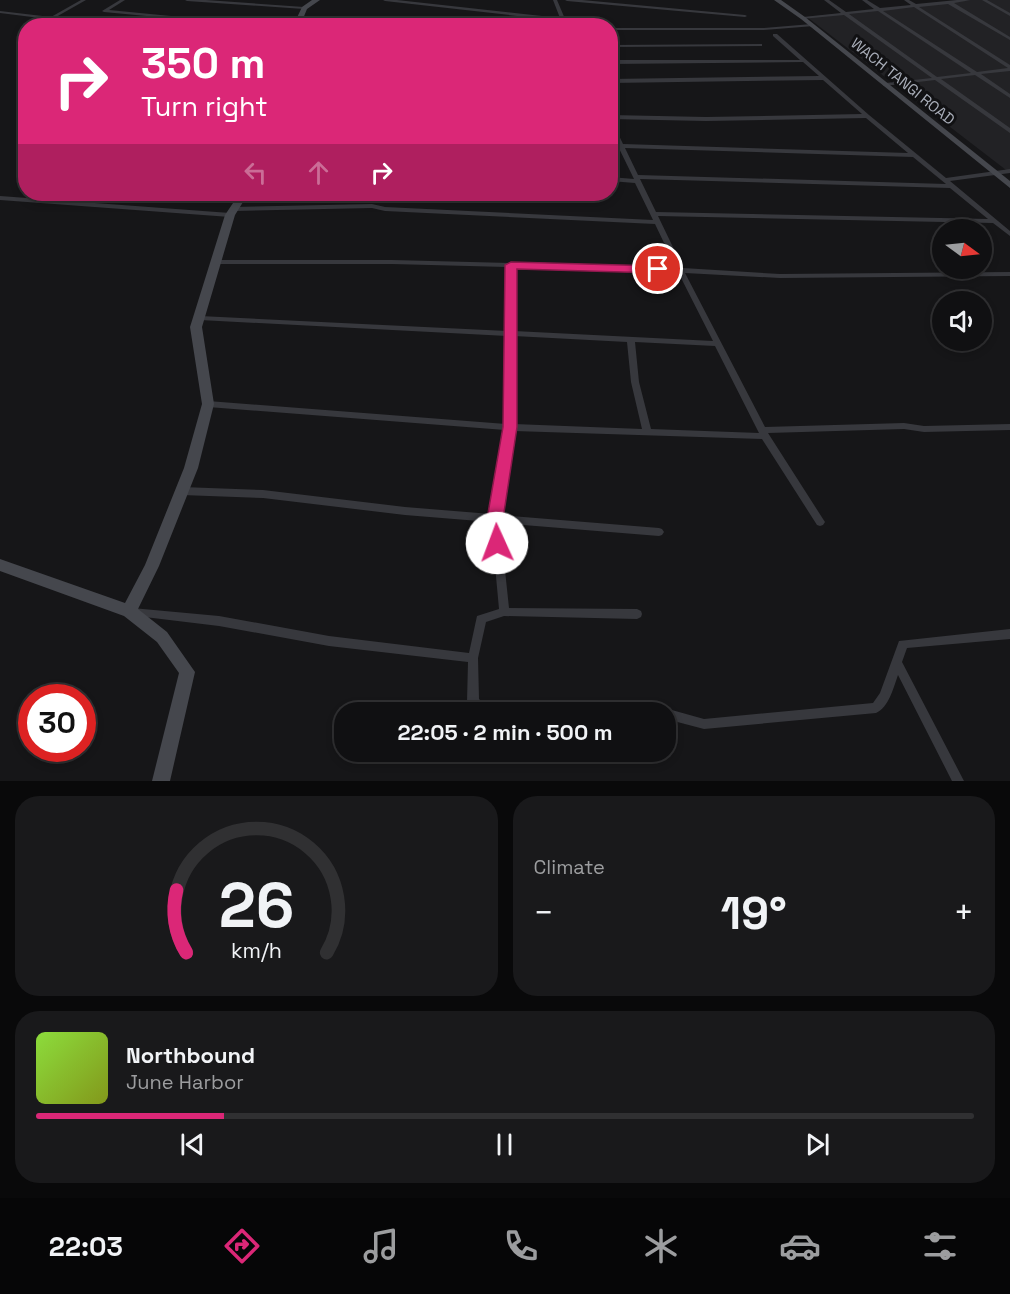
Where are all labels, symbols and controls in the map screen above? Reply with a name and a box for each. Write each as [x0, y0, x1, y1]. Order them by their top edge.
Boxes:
street label: WACH TANGI ROAD [847, 33, 959, 129]
text: 350 m [141, 37, 266, 90]
icon: right [42, 42, 120, 120]
text: Turn right [141, 89, 268, 124]
icon: left [239, 156, 272, 189]
icon: ahead [302, 156, 335, 189]
icon: right [365, 156, 398, 189]
north arrow [932, 219, 992, 279]
map controls [932, 219, 992, 351]
pin [632, 243, 683, 294]
icon: arrive [641, 252, 674, 285]
button: sound [932, 291, 992, 351]
position arrow [465, 511, 529, 575]
speed limit sign: 30 [18, 684, 96, 762]
text: 22:05 · 2 min · 500 m [397, 718, 613, 746]
text: Climate [534, 854, 605, 880]
text: 26 [218, 866, 294, 945]
text: 19° [721, 885, 787, 942]
text: − [534, 892, 554, 934]
text: + [954, 892, 974, 934]
text: km/h [231, 937, 282, 964]
text: Northbound [126, 1041, 255, 1069]
text: June Harbor [126, 1069, 244, 1095]
icon: previous [176, 1128, 209, 1161]
icon: pause [488, 1128, 521, 1161]
icon: next [801, 1128, 834, 1161]
icon: directions [221, 1225, 263, 1267]
icon: music [360, 1225, 402, 1267]
icon: phone [500, 1225, 542, 1267]
icon: climate [640, 1225, 682, 1267]
icon: car [779, 1225, 821, 1267]
icon: filters [919, 1225, 961, 1267]
text: 22:03 [49, 1229, 123, 1264]

